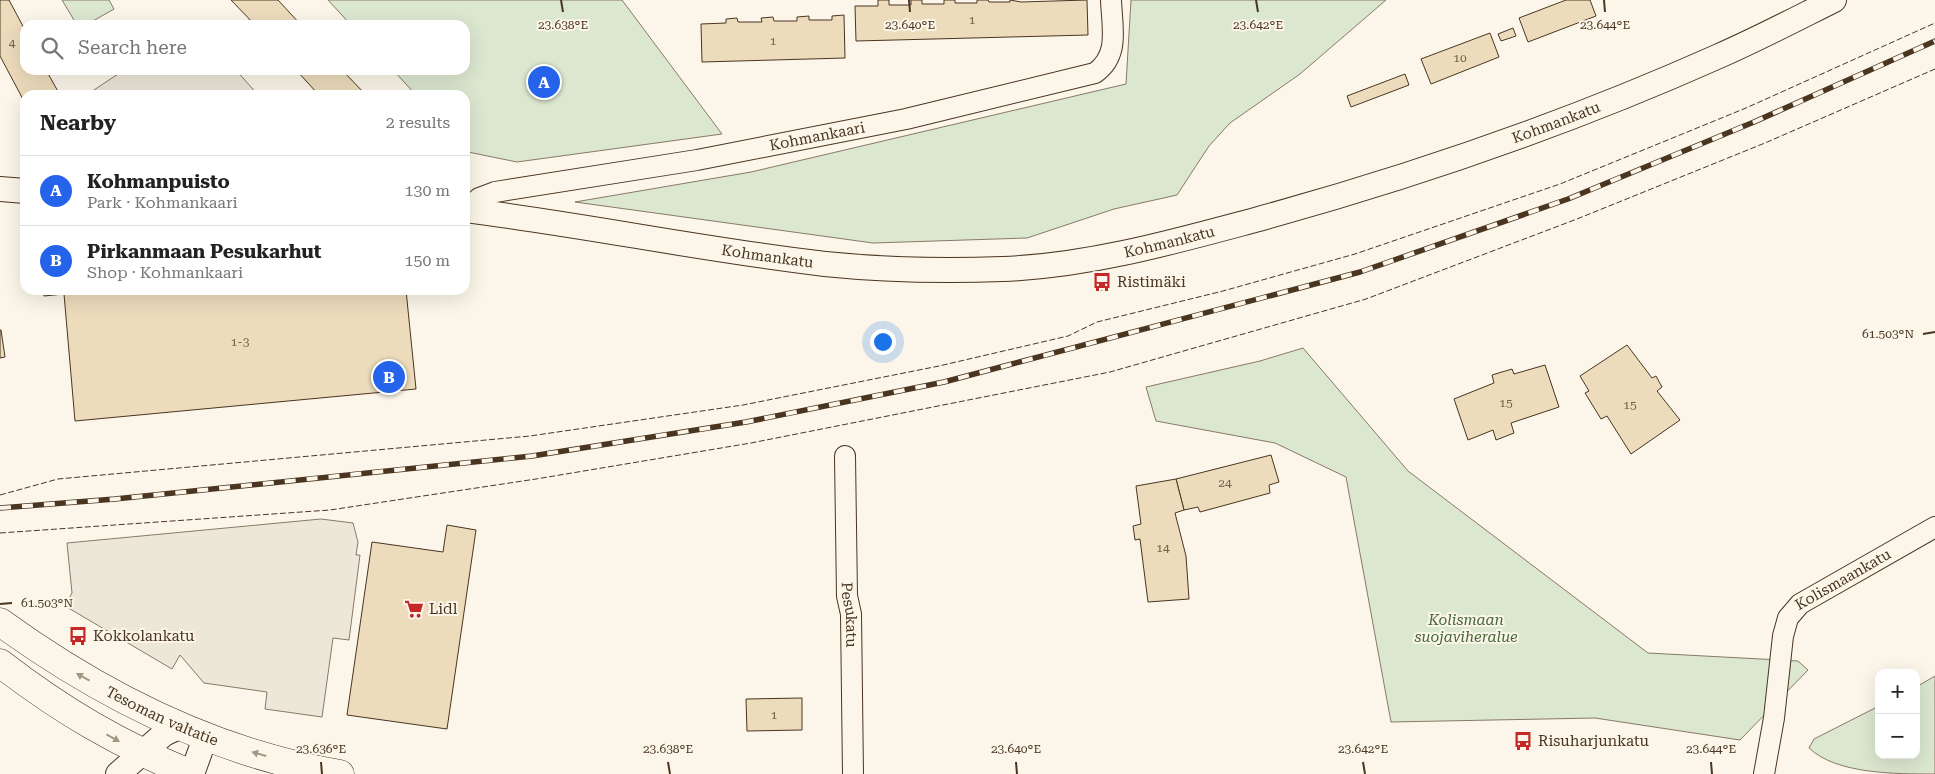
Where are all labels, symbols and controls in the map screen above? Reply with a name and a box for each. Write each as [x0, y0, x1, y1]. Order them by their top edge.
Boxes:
house number: 1 [969, 13, 976, 27]
text: 23.638°E [538, 18, 588, 32]
text: 23.640°E [885, 18, 935, 32]
text: 23.642°E [1233, 18, 1283, 32]
text: 23.644°E [1580, 18, 1630, 32]
search box [20, 20, 470, 75]
icon: search [38, 34, 66, 62]
house number: 1 [770, 34, 777, 48]
house number: 4 [9, 36, 16, 50]
text: Search here [78, 36, 187, 59]
house number: 10 [1453, 51, 1467, 65]
pin: A [528, 63, 560, 101]
street label: Kohmankatu [1509, 98, 1603, 147]
text: Nearby [40, 111, 116, 135]
text: 2 results [386, 113, 450, 132]
street label: Kohmankaari [768, 118, 867, 155]
text: Kohmanpuisto [87, 170, 230, 193]
text: A [50, 181, 62, 200]
text: 130 m [404, 181, 450, 200]
text: Park · Kohmankaari [87, 193, 238, 212]
street label: Kohmankatu [1122, 222, 1217, 262]
text: Pirkanmaan Pesukarhut [87, 240, 322, 263]
street label: Kohmankatu [720, 241, 815, 272]
text: B [50, 251, 62, 270]
text: 150 m [404, 251, 450, 270]
text: Shop · Kohmankaari [87, 263, 243, 282]
bus stop icon: Ristimäki [1091, 271, 1113, 293]
place label: Ristimäki [1117, 273, 1186, 291]
text: 61.503°N [1862, 327, 1914, 341]
your location [870, 329, 896, 355]
house number: 1-3 [231, 335, 250, 349]
pin: B [373, 358, 405, 396]
house number: 15 [1499, 396, 1513, 410]
house number: 15 [1623, 398, 1637, 412]
house number: 24 [1218, 476, 1232, 490]
house number: 14 [1156, 541, 1170, 555]
street label: Kolismaankatu [1792, 545, 1895, 614]
street label: Pesukatu [838, 582, 860, 648]
text: 61.503°N [21, 596, 73, 610]
supermarket icon: Lidl [403, 598, 425, 620]
place label: Lidl [429, 600, 458, 618]
park label: Kolismaan suojaviheralue [1414, 611, 1518, 646]
bus stop icon: Kokkolankatu [67, 625, 89, 647]
place label: Kokkolankatu [93, 627, 195, 645]
map controls [1875, 669, 1920, 759]
button: + [1875, 669, 1920, 714]
one-way arrow [75, 673, 90, 681]
street label: Tesoman valtatie [103, 682, 221, 750]
house number: 1 [771, 708, 778, 722]
button: − [1875, 714, 1920, 759]
bus stop icon: Risuharjunkatu [1512, 730, 1534, 752]
place label: Risuharjunkatu [1538, 732, 1650, 750]
one-way arrow [106, 734, 121, 742]
text: 23.636°E [296, 742, 346, 756]
text: 23.638°E [643, 742, 693, 756]
text: 23.640°E [991, 742, 1041, 756]
text: 23.642°E [1338, 742, 1388, 756]
text: 23.644°E [1686, 742, 1736, 756]
one-way arrow [252, 750, 267, 758]

